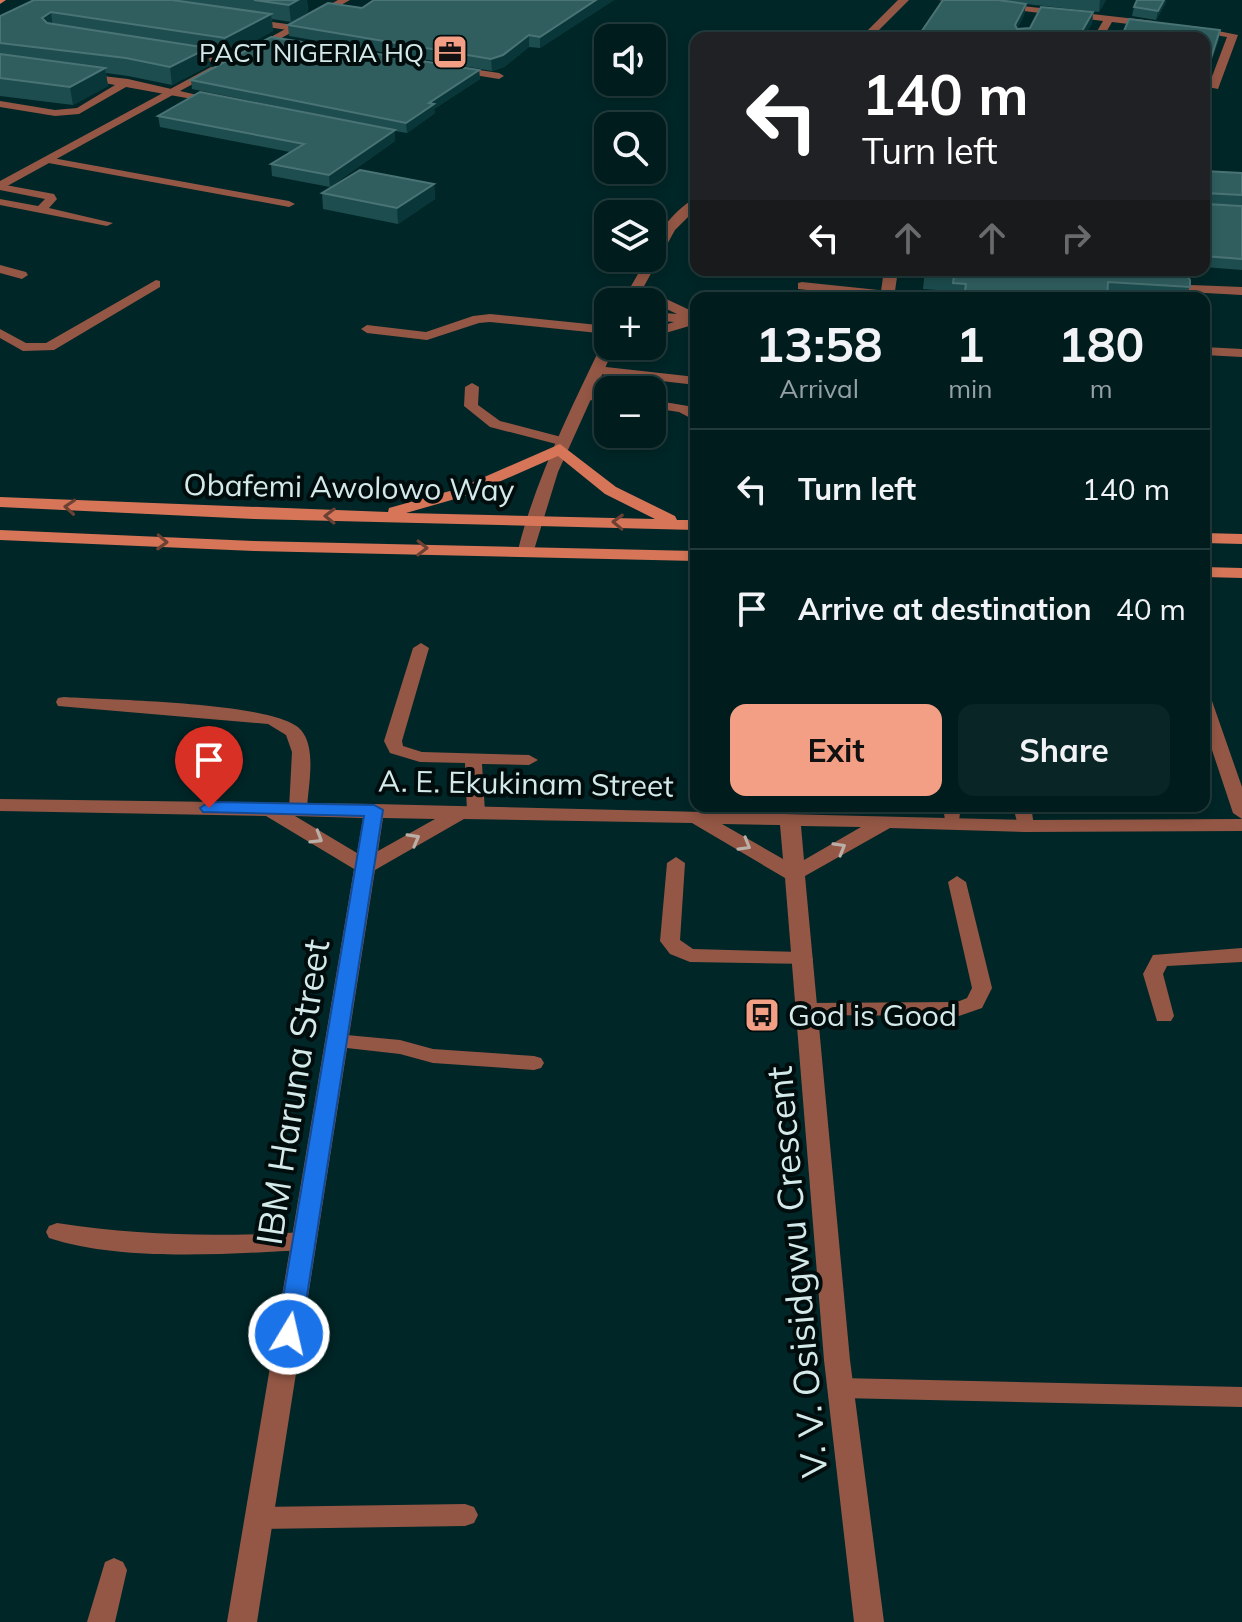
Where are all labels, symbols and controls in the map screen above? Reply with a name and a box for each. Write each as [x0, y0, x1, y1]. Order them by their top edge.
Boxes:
map controls [594, 24, 666, 448]
button: sound [594, 24, 666, 96]
office icon: PACT NIGERIA HQ [431, 33, 469, 71]
place label: PACT NIGERIA HQ [199, 36, 424, 69]
text: 140 m [862, 59, 1029, 129]
icon: left [730, 64, 834, 168]
button: search [594, 112, 666, 184]
text: Turn left [862, 128, 998, 173]
button: layers [594, 200, 666, 272]
icon: left [802, 216, 846, 260]
icon: ahead [886, 216, 930, 260]
icon: ahead [970, 216, 1014, 260]
icon: right [1054, 216, 1098, 260]
button: + [594, 288, 666, 360]
text: 13:58 [756, 314, 883, 374]
text: 1 [956, 314, 985, 374]
text: 180 [1058, 314, 1144, 374]
text: Arrival [779, 372, 859, 405]
text: min [948, 372, 992, 405]
text: m [1090, 372, 1113, 405]
button: − [594, 376, 666, 448]
street label: Obafemi Awolowo Way [183, 465, 515, 509]
icon: left [730, 467, 774, 511]
text: Turn left [798, 470, 916, 508]
text: 140 m [1082, 470, 1170, 508]
one-way arrow [63, 499, 76, 516]
one-way arrow [323, 507, 336, 525]
one-way arrow [611, 514, 624, 531]
one-way arrow [156, 534, 169, 551]
one-way arrow [416, 540, 429, 557]
icon: arrive [730, 587, 774, 631]
text: Arrive at destination [798, 590, 1092, 628]
text: 40 m [1116, 590, 1186, 628]
button: Exit [730, 704, 942, 796]
button: Share [958, 704, 1170, 796]
pin [175, 726, 243, 808]
icon: arrive [187, 738, 231, 782]
street label: A. E. Ekukinam Street [378, 761, 674, 805]
one-way arrow [308, 828, 323, 844]
one-way arrow [406, 834, 420, 849]
one-way arrow [736, 835, 751, 851]
one-way arrow [832, 842, 846, 858]
street label: IBM Haruna Street [246, 936, 338, 1248]
bus stop icon: God is Good [743, 996, 781, 1034]
place label: God is Good [788, 996, 957, 1034]
street label: V. V. Osisidgwu Crescent [756, 1064, 836, 1480]
position arrow [247, 1292, 331, 1376]

